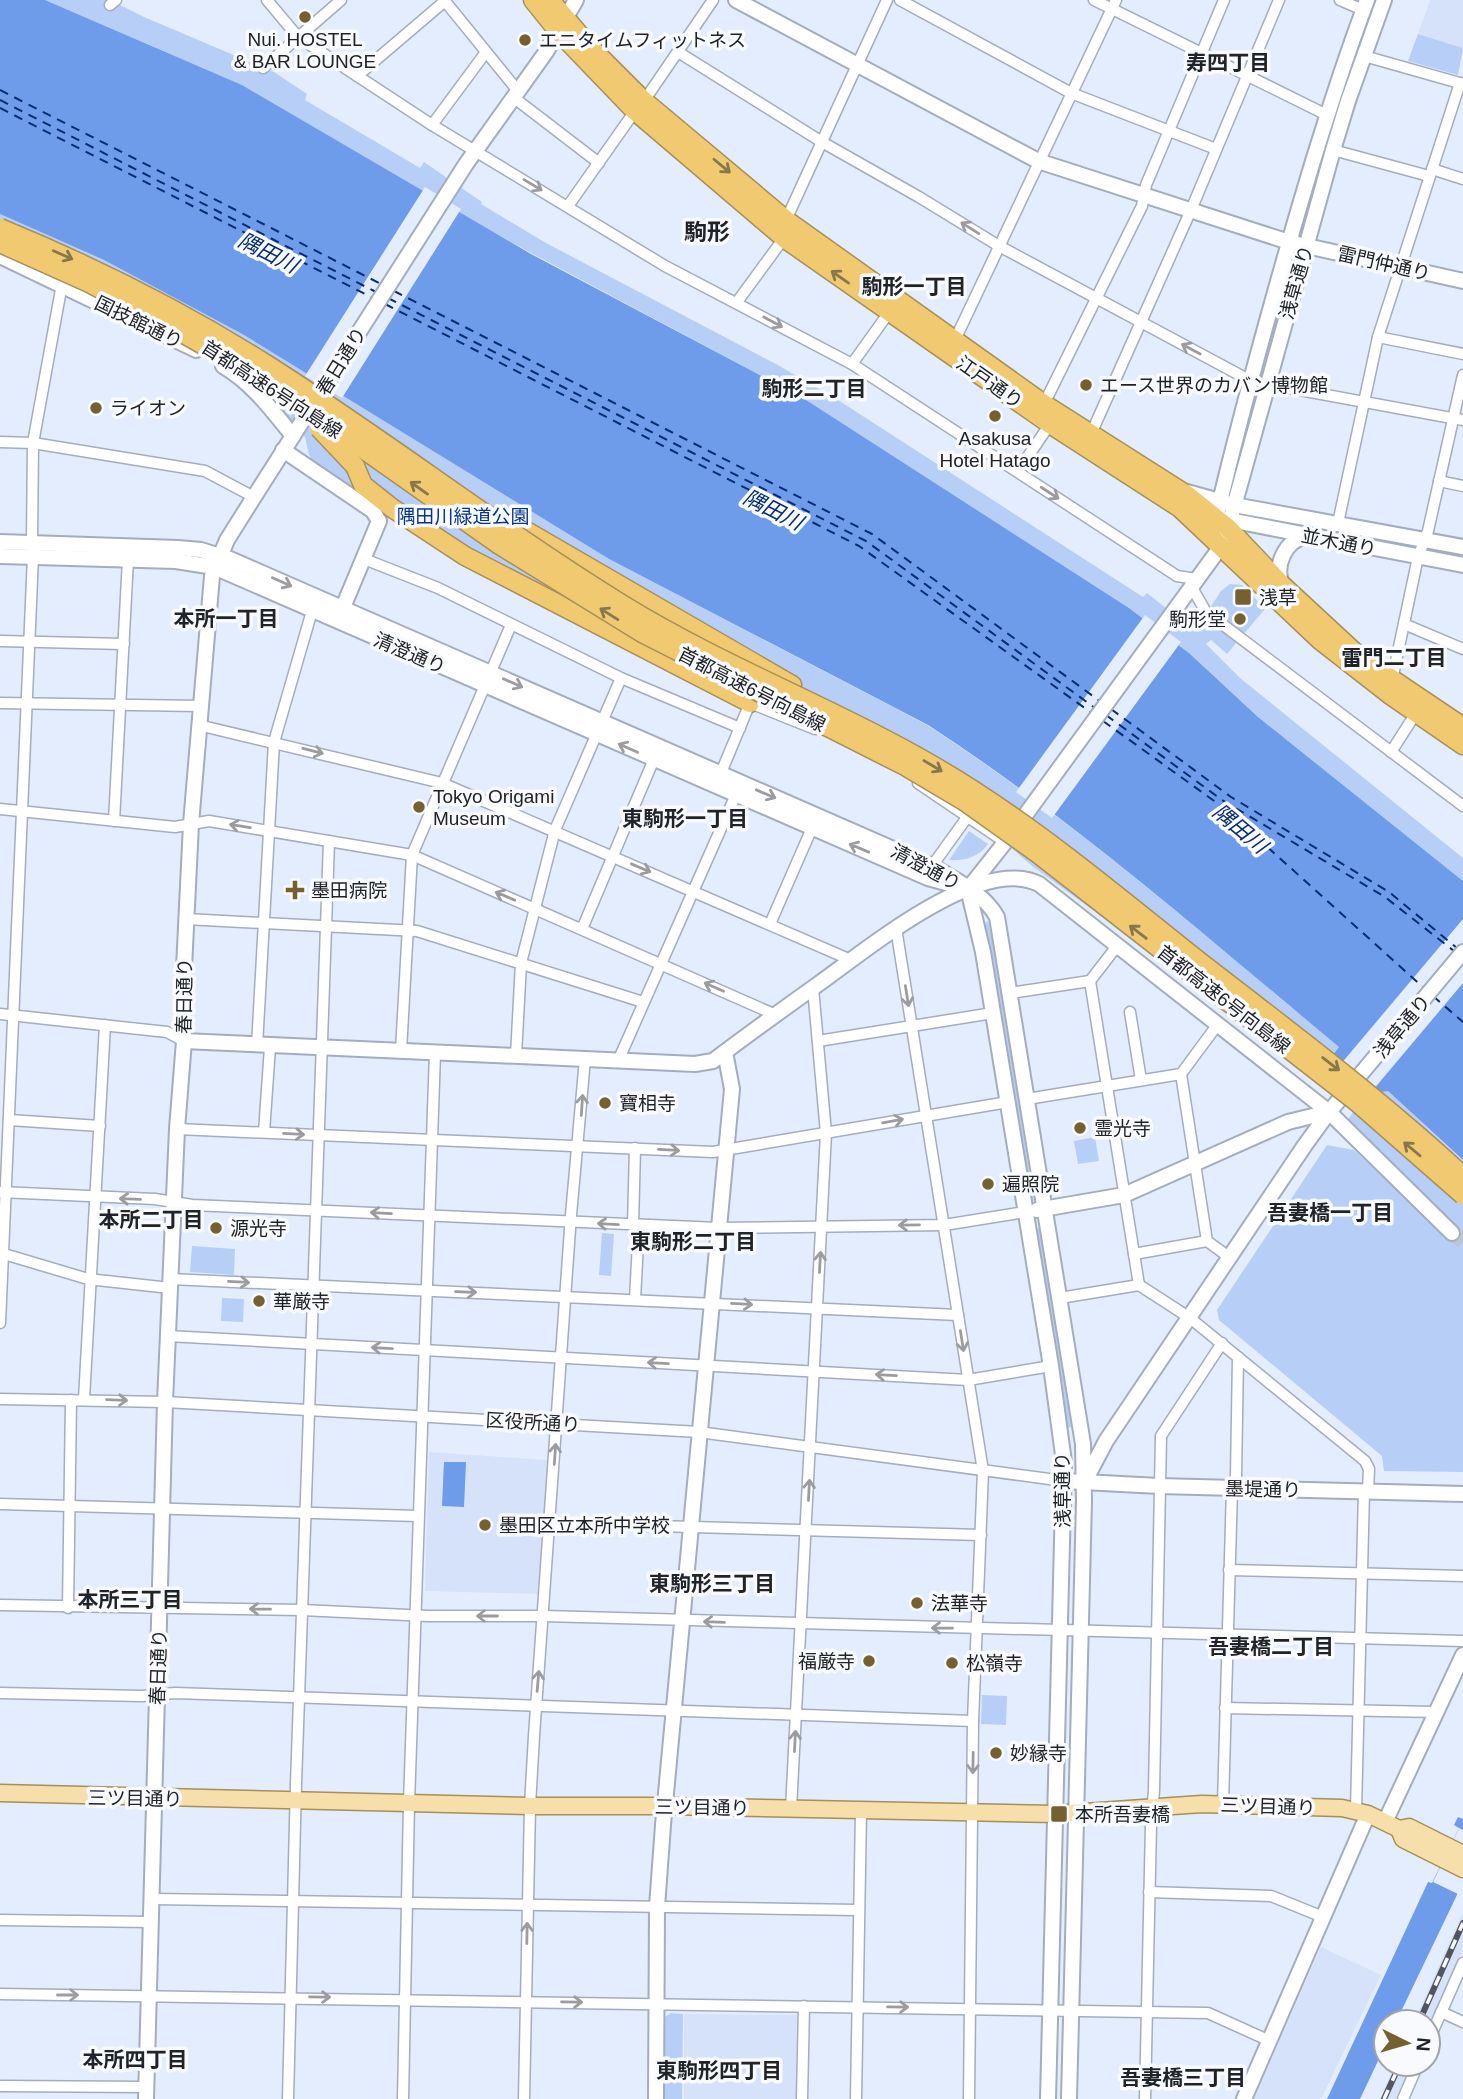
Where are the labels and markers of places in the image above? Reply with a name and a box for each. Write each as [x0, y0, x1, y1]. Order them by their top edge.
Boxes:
marker: Nui. HOSTEL & BAR LOUNGE [297, 9, 313, 25]
place label: Nui. HOSTEL & BAR LOUNGE [234, 29, 376, 72]
place label: エニタイムフィットネス [539, 30, 746, 51]
marker: エニタイムフィットネス [517, 32, 533, 48]
place label: エース世界のカバン博物館 [1100, 375, 1328, 396]
marker: エース世界のカバン博物館 [1078, 377, 1094, 393]
place label: ライオン [110, 398, 186, 419]
marker: ライオン [88, 400, 104, 416]
marker: Asakusa Hotel Hatago [987, 408, 1003, 424]
place label: Asakusa Hotel Hatago [940, 428, 1050, 471]
marker: 浅草 [1233, 587, 1253, 607]
place label: 浅草 [1259, 587, 1297, 608]
place label: 駒形堂 [1169, 609, 1226, 630]
marker: 駒形堂 [1232, 611, 1248, 627]
place label: Tokyo Origami Museum [433, 786, 554, 829]
marker: Tokyo Origami Museum [411, 799, 427, 815]
marker: 墨田病院 [285, 880, 305, 900]
place label: 墨田病院 [311, 880, 387, 901]
place label: 寶相寺 [619, 1093, 676, 1114]
marker: 寶相寺 [597, 1095, 613, 1111]
place label: 霊光寺 [1094, 1118, 1151, 1139]
marker: 霊光寺 [1072, 1120, 1088, 1136]
place label: 遍照院 [1002, 1174, 1059, 1195]
marker: 遍照院 [980, 1176, 996, 1192]
place label: 源光寺 [230, 1218, 287, 1239]
marker: 源光寺 [208, 1220, 224, 1236]
place label: 華厳寺 [273, 1291, 330, 1312]
marker: 華厳寺 [251, 1293, 267, 1309]
place label: 墨田区立本所中学校 [499, 1515, 670, 1536]
marker: 墨田区立本所中学校 [477, 1517, 493, 1533]
place label: 法華寺 [931, 1593, 988, 1614]
marker: 法華寺 [909, 1595, 925, 1611]
place label: 福厳寺 [798, 1651, 855, 1672]
marker: 福厳寺 [861, 1653, 877, 1669]
place label: 松嶺寺 [966, 1653, 1023, 1674]
marker: 松嶺寺 [944, 1655, 960, 1671]
place label: 妙縁寺 [1010, 1743, 1067, 1764]
marker: 妙縁寺 [988, 1745, 1004, 1761]
marker: 本所吾妻橋 [1049, 1804, 1069, 1824]
place label: 本所吾妻橋 [1075, 1804, 1170, 1825]

